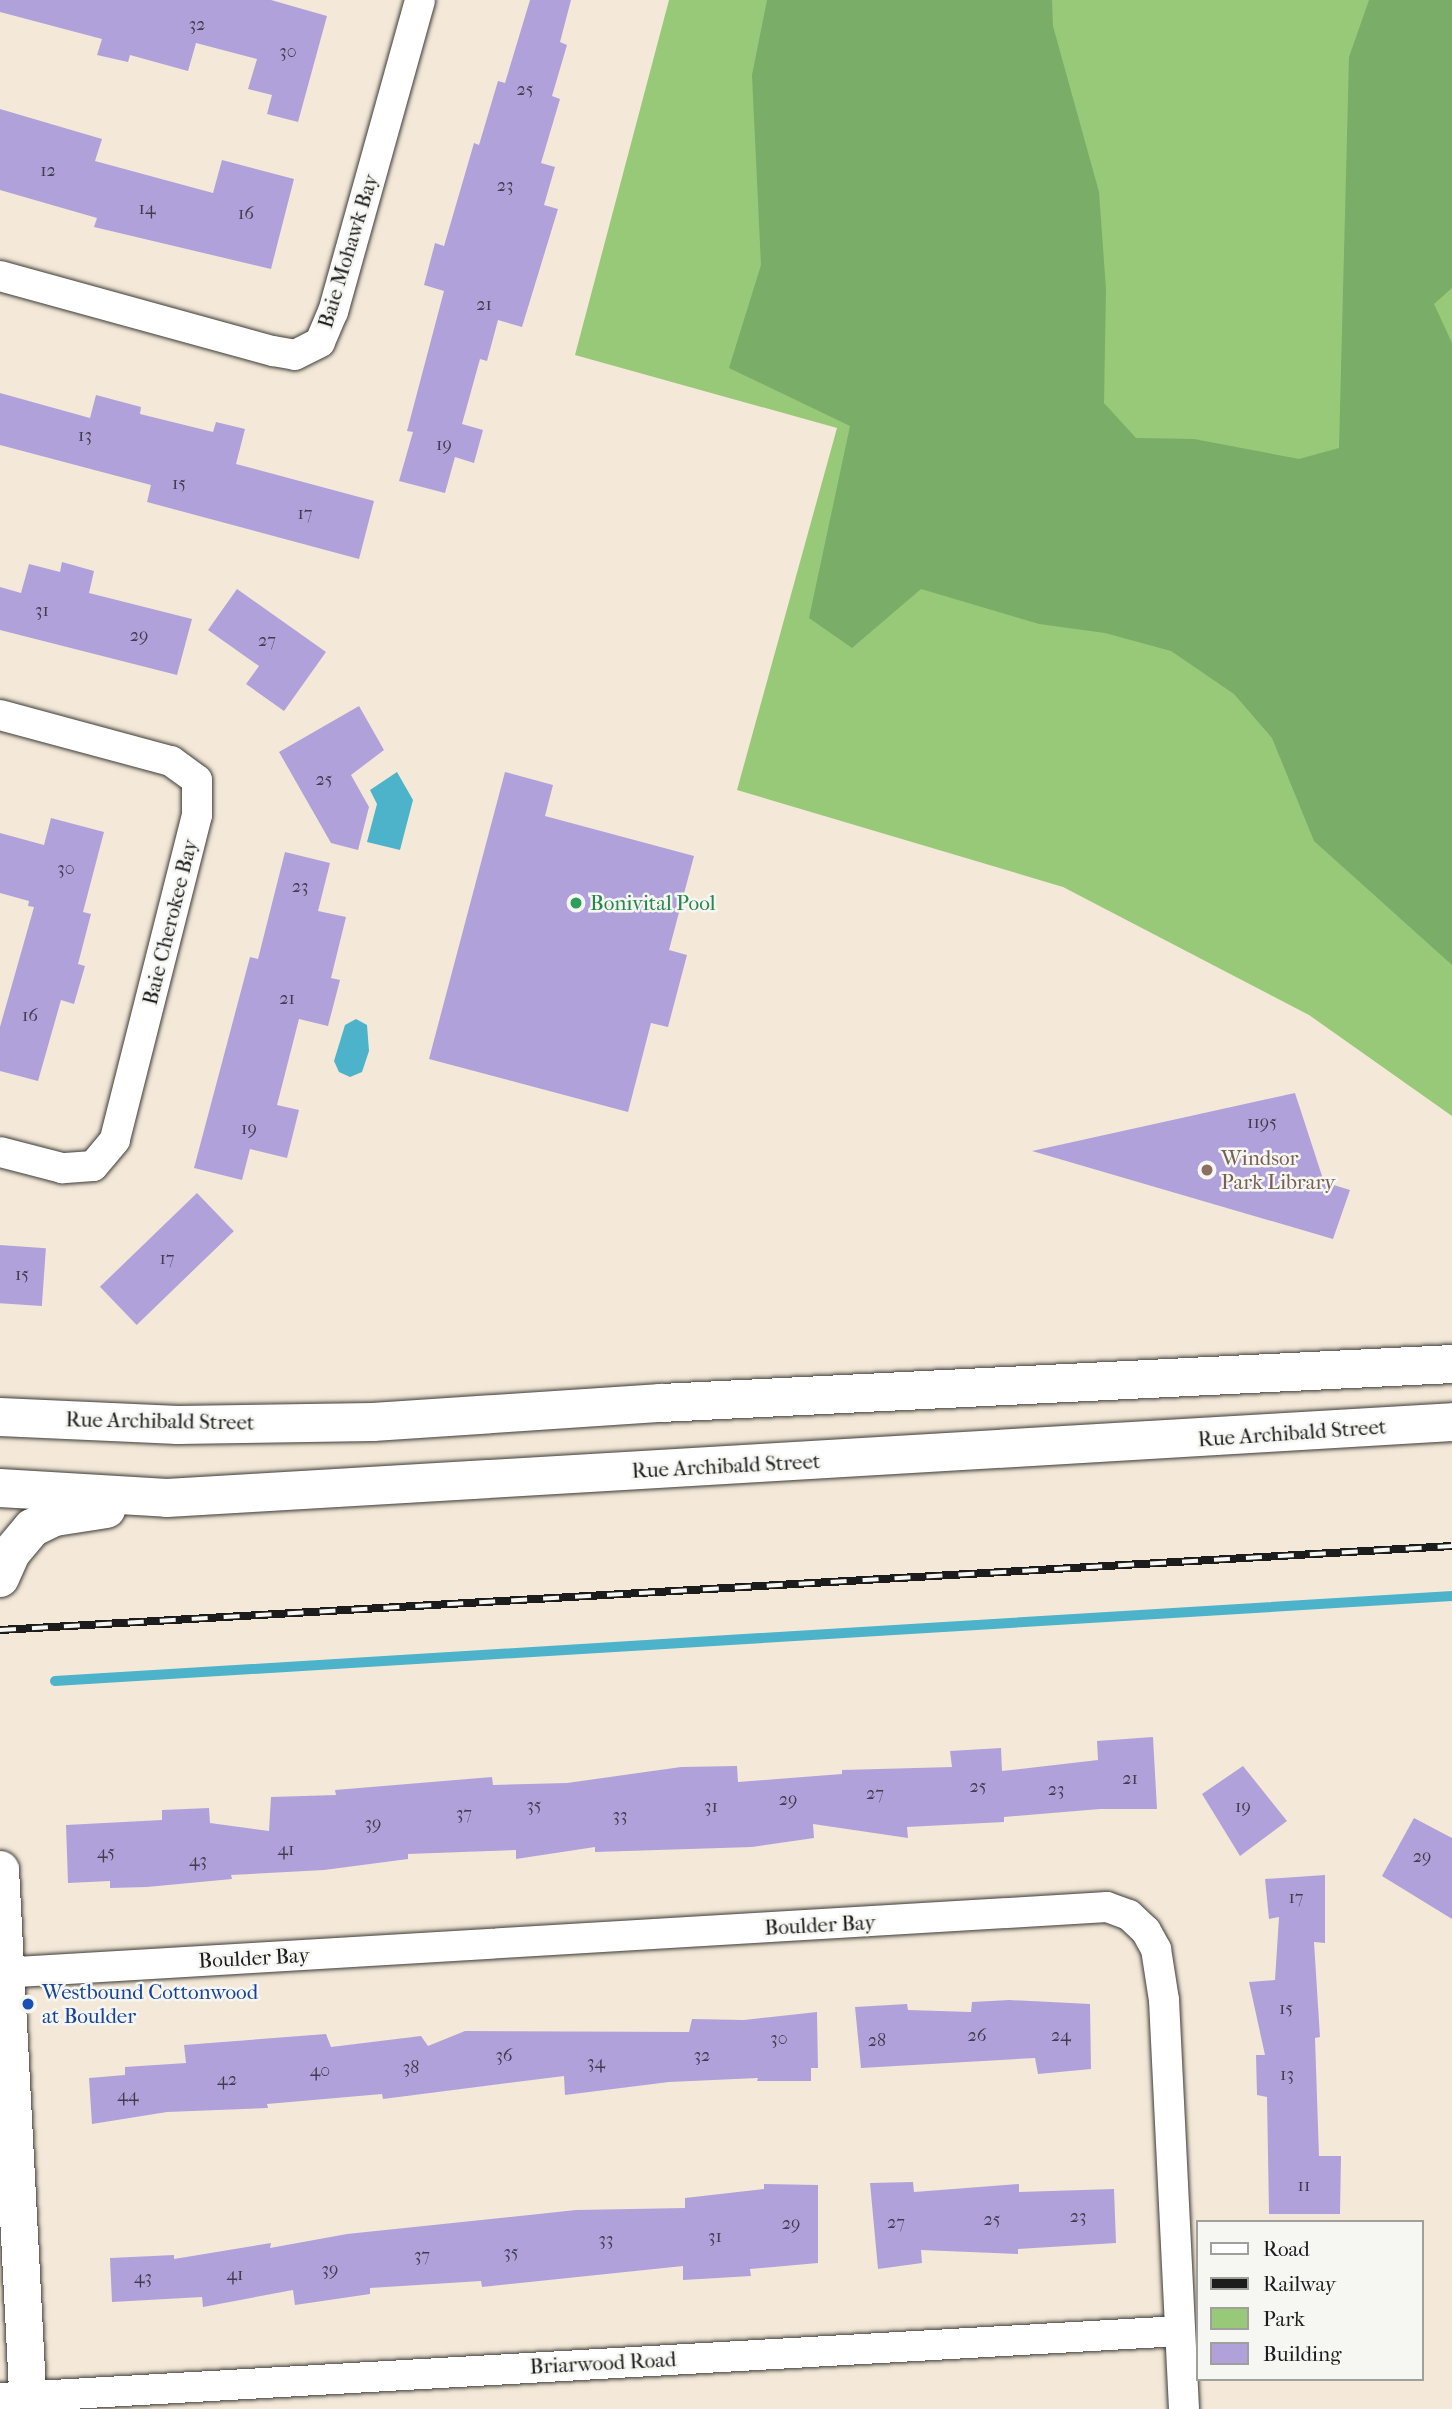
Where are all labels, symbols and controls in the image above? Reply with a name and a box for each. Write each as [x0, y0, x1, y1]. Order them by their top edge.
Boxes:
house number: 32 [189, 14, 205, 36]
house number: 30 [279, 41, 297, 63]
house number: 25 [516, 79, 534, 101]
house number: 12 [40, 160, 56, 182]
street label: Baie Mohawk Bay [313, 171, 383, 331]
house number: 23 [497, 175, 513, 197]
house number: 14 [138, 198, 156, 220]
house number: 16 [238, 203, 254, 225]
house number: 21 [476, 294, 492, 316]
house number: 13 [78, 425, 92, 447]
house number: 19 [436, 434, 452, 456]
house number: 15 [172, 473, 186, 495]
house number: 17 [297, 503, 313, 525]
house number: 31 [35, 600, 49, 622]
house number: 29 [130, 625, 148, 647]
house number: 27 [258, 630, 276, 652]
house number: 25 [315, 769, 333, 791]
street label: Baie Cherokee Bay [137, 837, 203, 1007]
house number: 30 [57, 858, 75, 880]
house number: 23 [292, 876, 308, 898]
place label: Bonivital Pool [590, 890, 715, 916]
marker: Bonivital Pool [568, 895, 584, 911]
house number: 21 [279, 988, 295, 1010]
house number: 16 [22, 1005, 38, 1027]
house number: 1195 [1247, 1112, 1277, 1134]
house number: 19 [241, 1118, 257, 1140]
place label: Windsor Park Library [1221, 1145, 1336, 1195]
marker: Windsor Park Library [1199, 1162, 1215, 1178]
house number: 17 [159, 1248, 175, 1270]
house number: 15 [15, 1264, 29, 1286]
street label: Rue Archibald Street [65, 1407, 255, 1435]
street label: Rue Archibald Street [1197, 1414, 1387, 1452]
street label: Rue Archibald Street [631, 1448, 821, 1484]
house number: 21 [1122, 1768, 1138, 1790]
house number: 25 [969, 1776, 987, 1798]
house number: 23 [1048, 1779, 1064, 1801]
house number: 27 [866, 1783, 884, 1805]
house number: 29 [779, 1789, 797, 1811]
house number: 35 [526, 1795, 542, 1817]
house number: 31 [704, 1796, 718, 1818]
house number: 19 [1235, 1796, 1251, 1818]
house number: 37 [456, 1803, 472, 1825]
house number: 33 [613, 1805, 627, 1827]
house number: 39 [365, 1813, 381, 1835]
house number: 41 [277, 1839, 295, 1861]
house number: 45 [97, 1842, 115, 1864]
house number: 29 [1413, 1846, 1431, 1868]
house number: 43 [189, 1850, 207, 1872]
house number: 17 [1288, 1887, 1304, 1909]
street label: Boulder Bay [764, 1910, 876, 1940]
street label: Boulder Bay [198, 1943, 310, 1973]
place label: Westbound Cottonwood at Boulder [42, 1979, 258, 2029]
marker: Westbound Cottonwood at Boulder [20, 1996, 36, 2012]
house number: 15 [1279, 1998, 1293, 2020]
house number: 26 [967, 2025, 987, 2047]
house number: 24 [1051, 2025, 1071, 2047]
house number: 30 [770, 2028, 788, 2050]
house number: 28 [868, 2030, 886, 2052]
house number: 36 [495, 2045, 513, 2067]
house number: 32 [694, 2045, 710, 2067]
house number: 34 [587, 2052, 605, 2074]
house number: 38 [403, 2057, 419, 2079]
house number: 40 [310, 2060, 330, 2082]
house number: 13 [1280, 2064, 1294, 2086]
house number: 42 [217, 2069, 237, 2091]
house number: 44 [117, 2085, 139, 2107]
house number: 11 [1298, 2175, 1310, 2197]
house number: 23 [1070, 2206, 1086, 2228]
house number: 25 [983, 2209, 1001, 2231]
house number: 27 [887, 2212, 905, 2234]
house number: 29 [782, 2213, 800, 2235]
legend [1196, 2220, 1424, 2381]
house number: 31 [708, 2226, 722, 2248]
house number: 33 [599, 2229, 613, 2251]
text: Road [1263, 2237, 1310, 2261]
house number: 35 [503, 2242, 519, 2264]
house number: 37 [414, 2245, 430, 2267]
house number: 39 [322, 2259, 338, 2281]
house number: 41 [226, 2264, 244, 2286]
house number: 43 [134, 2267, 152, 2289]
text: Railway [1263, 2272, 1336, 2296]
text: Park [1263, 2307, 1305, 2331]
text: Building [1263, 2342, 1341, 2366]
street label: Briarwood Road [529, 2347, 677, 2379]

